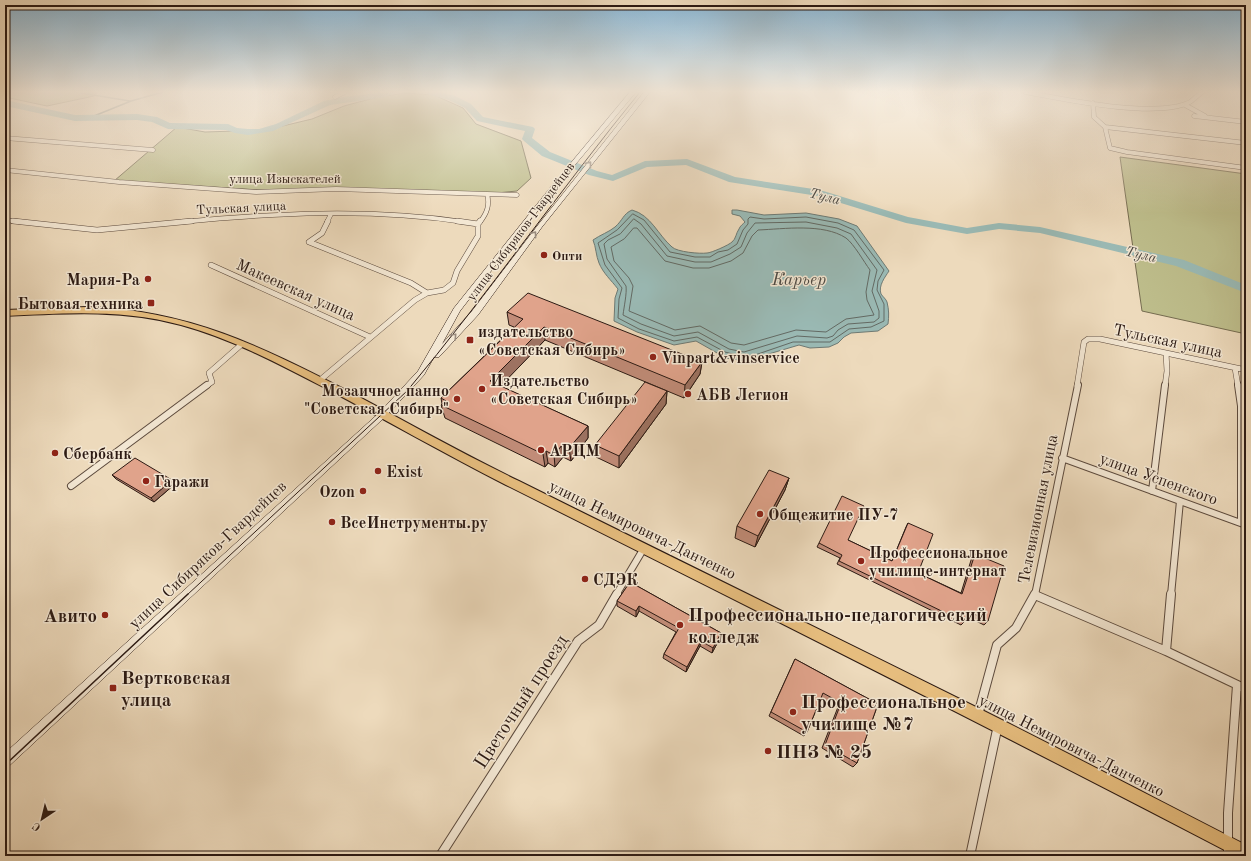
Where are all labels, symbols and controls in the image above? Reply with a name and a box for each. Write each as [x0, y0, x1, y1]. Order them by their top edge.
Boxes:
street label: улица Сибиряков-Гвардейцев [465, 160, 577, 304]
one-way arrow [584, 162, 591, 169]
street label: улица Изыскателей [229, 173, 341, 186]
water label: Тула [807, 186, 842, 209]
street label: Тульская улица [196, 200, 287, 217]
one-way arrow [529, 231, 537, 238]
water label: Тула [1124, 245, 1158, 266]
marker: Опти [539, 250, 549, 260]
place label: Опти [552, 250, 582, 263]
street label: Макеевская улица [233, 257, 357, 324]
water label: Карьер [771, 272, 826, 289]
place label: Мария-Ра [67, 273, 140, 289]
marker: Мария-Ра [143, 274, 153, 284]
place label: Бытовая техника [17, 297, 143, 313]
marker: Бытовая техника [146, 298, 156, 308]
street label: Тульская улица [1112, 323, 1224, 361]
place label: издательство «Советская Сибирь» [478, 325, 626, 359]
one-way arrow [449, 333, 456, 341]
marker: издательство «Советская Сибирь» [465, 335, 475, 345]
place label: Vinpart&vinservice [661, 351, 800, 367]
marker: Vinpart&vinservice [648, 352, 658, 362]
place label: Издательство «Советская Сибирь» [490, 374, 638, 408]
place label: Мозаичное панно "Советская Сибирь" [304, 384, 449, 418]
marker: Издательство «Советская Сибирь» [477, 384, 487, 394]
place label: АБВ Легион [696, 388, 789, 404]
marker: АБВ Легион [683, 389, 693, 399]
marker: Мозаичное панно "Советская Сибирь" [452, 394, 462, 404]
street label: Телевизионная улица [1017, 433, 1061, 586]
place label: АРЦМ [549, 444, 600, 460]
marker: АРЦМ [536, 445, 546, 455]
place label: Сбербанк [63, 447, 132, 463]
marker: Сбербанк [50, 448, 60, 458]
street label: улица Успенского [1097, 451, 1220, 509]
place label: Exist [386, 465, 423, 481]
marker: Exist [373, 466, 383, 476]
place label: Гаражи [154, 475, 209, 491]
marker: Гаражи [141, 476, 151, 486]
street label: улица Сибиряков-Гвардейцев [127, 478, 290, 633]
street label: улица Немировича-Данченко [546, 478, 738, 583]
place label: Ozon [319, 485, 355, 501]
marker: Ozon [358, 486, 368, 496]
place label: Общежитие ПУ-7 [768, 508, 898, 524]
marker: Общежитие ПУ-7 [755, 509, 765, 519]
place label: ВсеИнструменты.ру [340, 516, 488, 532]
marker: ВсеИнструменты.ру [327, 517, 337, 527]
place label: Профессиональное училище-интернат [869, 546, 1008, 580]
marker: Профессиональное училище-интернат [856, 556, 866, 566]
place label: СДЭК [593, 573, 638, 589]
marker: СДЭК [580, 574, 590, 584]
place label: Профессионально-педагогический колледж [688, 607, 987, 648]
place label: Авито [44, 608, 97, 627]
marker: Авито [100, 610, 110, 620]
marker: Профессионально-педагогический колледж [675, 620, 685, 630]
street label: Цветочный проезд [472, 631, 573, 773]
place label: Вертковская улица [121, 670, 231, 711]
marker: Вертковская улица [108, 683, 118, 693]
street label: улица Немировича-Данченко [976, 693, 1167, 801]
place label: Профессиональное училище №7 [801, 694, 966, 735]
marker: Профессиональное училище №7 [788, 707, 798, 717]
place label: ПНЗ № 25 [776, 744, 872, 763]
marker: ПНЗ № 25 [763, 746, 773, 756]
north arrow [22, 799, 62, 839]
text: С [31, 819, 43, 833]

